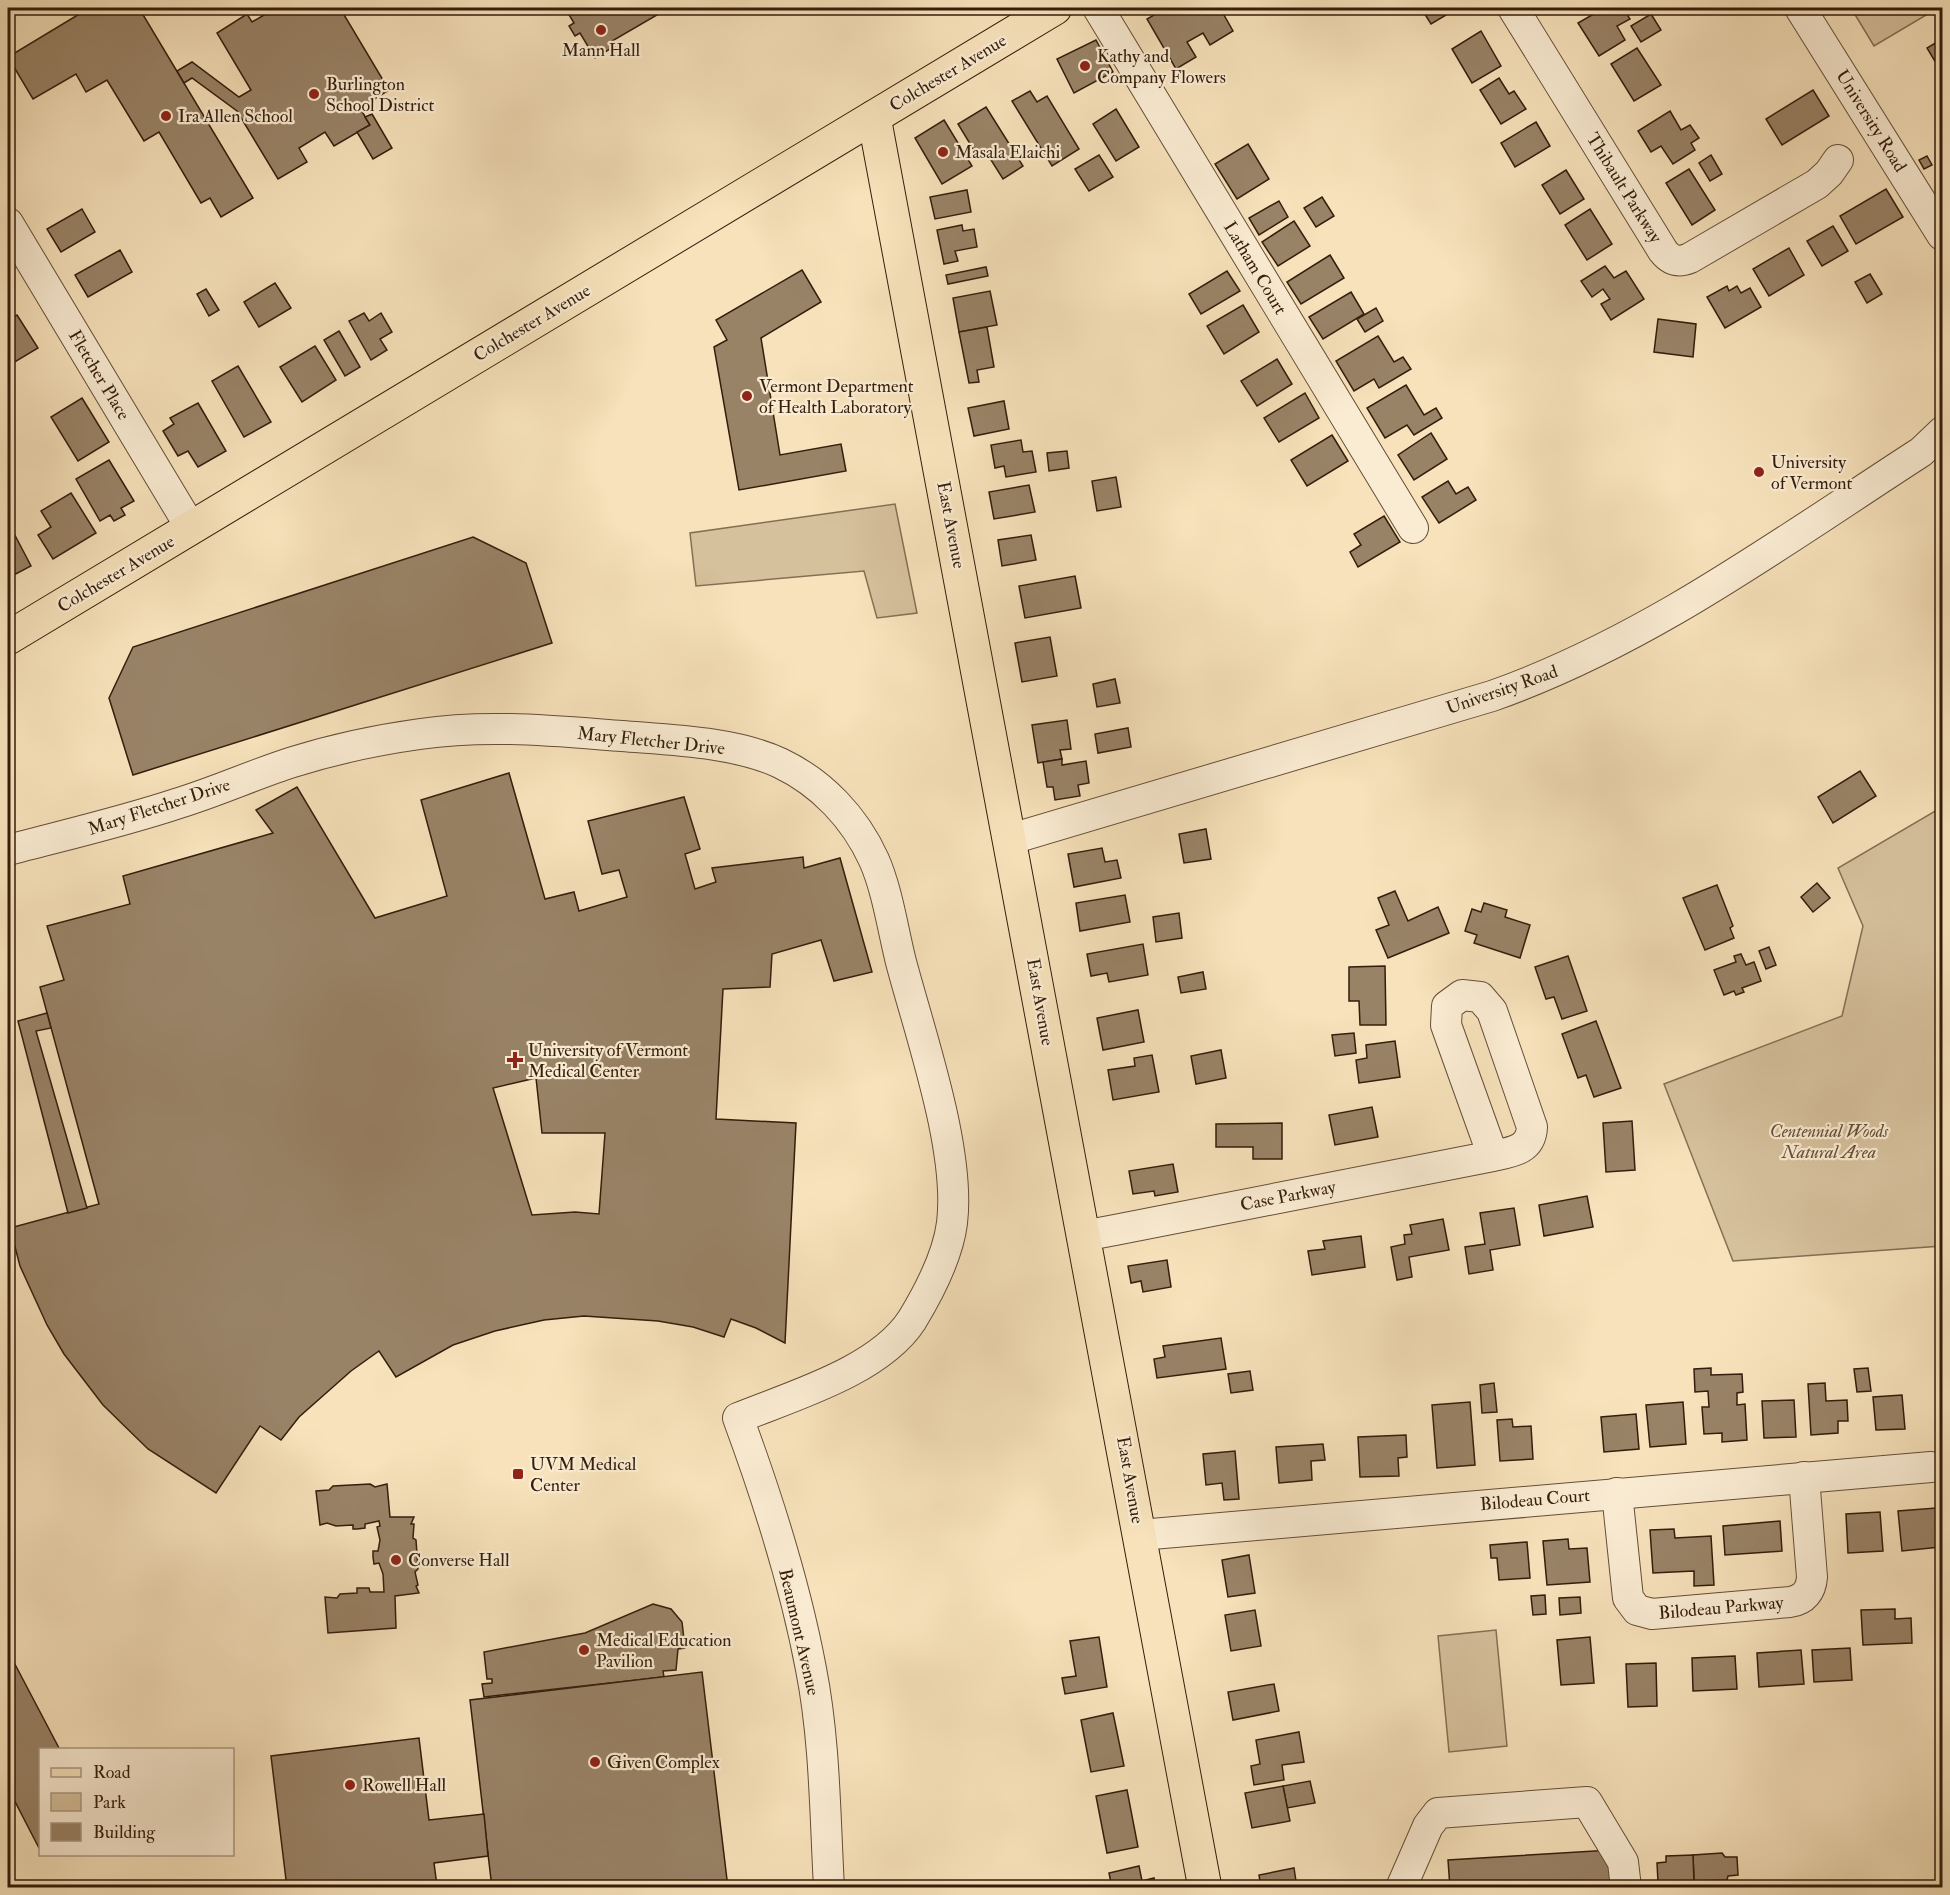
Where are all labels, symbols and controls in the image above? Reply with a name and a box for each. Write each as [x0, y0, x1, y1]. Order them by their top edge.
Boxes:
marker: Mann Hall [594, 23, 608, 37]
street label: Colchester Avenue [885, 29, 1011, 117]
place label: Mann Hall [562, 39, 641, 62]
place label: Kathy and Company Flowers [1097, 45, 1226, 89]
marker: Kathy and Company Flowers [1078, 59, 1092, 73]
street label: University Road [1830, 66, 1912, 177]
place label: Burlington School District [326, 73, 434, 117]
marker: Burlington School District [307, 87, 321, 101]
place label: Ira Allen School [178, 105, 293, 128]
marker: Ira Allen School [159, 109, 173, 123]
street label: Thibault Parkway [1581, 128, 1668, 248]
place label: Masala Elaichi [955, 141, 1060, 164]
marker: Masala Elaichi [936, 145, 950, 159]
street label: Latham Court [1218, 217, 1292, 319]
street label: Colchester Avenue [469, 279, 595, 367]
street label: Fletcher Place [63, 326, 135, 425]
place label: Vermont Department of Health Laboratory [759, 375, 914, 419]
marker: Vermont Department of Health Laboratory [740, 389, 754, 403]
place label: University of Vermont [1771, 451, 1852, 495]
marker: University of Vermont [1752, 465, 1766, 479]
street label: East Avenue [931, 479, 971, 571]
street label: Colchester Avenue [53, 530, 179, 618]
street label: University Road [1443, 660, 1561, 720]
street label: Mary Fletcher Drive [576, 722, 726, 760]
street label: Mary Fletcher Drive [85, 773, 233, 841]
street label: East Avenue [1021, 957, 1059, 1048]
place label: University of Vermont Medical Center [528, 1039, 688, 1083]
marker: University of Vermont Medical Center [506, 1051, 524, 1069]
park label: Centennial Woods Natural Area [1770, 1120, 1889, 1164]
street label: Case Parkway [1238, 1175, 1339, 1217]
street label: East Avenue [1111, 1435, 1149, 1526]
place label: UVM Medical Center [530, 1453, 637, 1497]
marker: UVM Medical Center [511, 1467, 525, 1481]
street label: Bilodeau Court [1479, 1484, 1591, 1516]
place label: Converse Hall [408, 1549, 510, 1572]
marker: Converse Hall [389, 1553, 403, 1567]
street label: Beaumont Avenue [773, 1566, 825, 1698]
street label: Bilodeau Parkway [1658, 1591, 1786, 1625]
place label: Medical Education Pavilion [596, 1629, 732, 1673]
marker: Medical Education Pavilion [577, 1643, 591, 1657]
legend [39, 1748, 234, 1856]
place label: Given Complex [607, 1751, 720, 1774]
marker: Given Complex [588, 1755, 602, 1769]
text: Road [93, 1761, 131, 1784]
place label: Rowell Hall [362, 1774, 447, 1797]
marker: Rowell Hall [343, 1778, 357, 1792]
text: Park [93, 1791, 126, 1814]
text: Building [93, 1821, 156, 1844]

